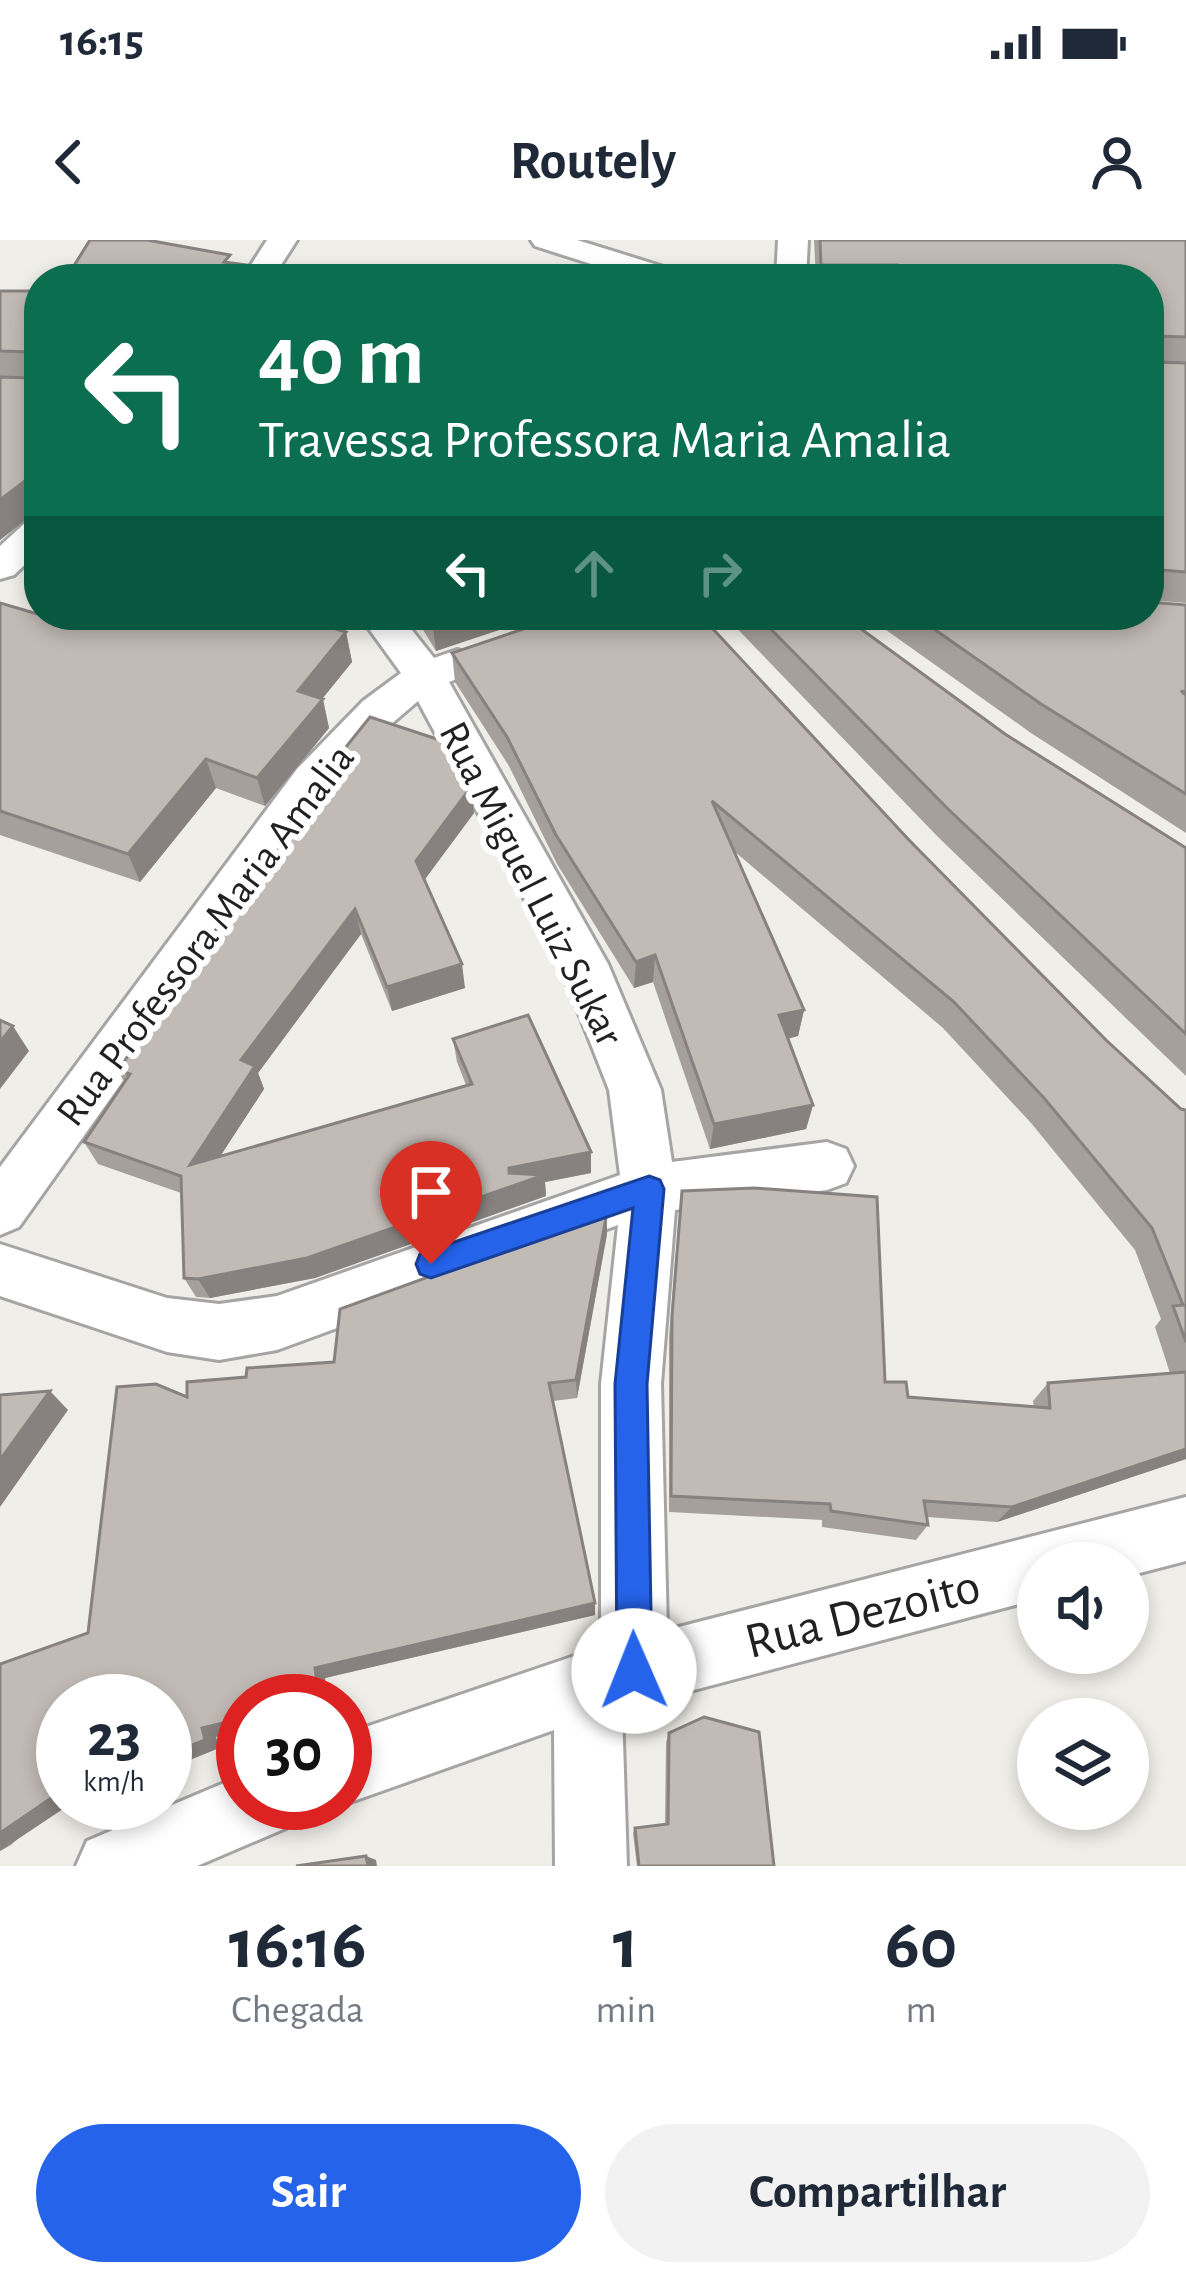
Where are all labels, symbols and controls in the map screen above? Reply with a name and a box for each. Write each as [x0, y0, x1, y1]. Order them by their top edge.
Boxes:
text: 16:15 [60, 19, 144, 64]
icon: back [36, 129, 102, 195]
icon: person [1084, 129, 1150, 195]
text: Routely [510, 135, 676, 189]
icon: left [60, 312, 216, 468]
text: 40 m [258, 316, 425, 400]
text: Travessa Professora Maria Amalia [258, 414, 951, 468]
icon: left [435, 540, 501, 606]
icon: ahead [561, 540, 627, 606]
icon: right [687, 540, 753, 606]
street label: Rua Miguel Luiz Sukar [431, 715, 631, 1053]
street label: Rua Professora Maria Amalia [49, 737, 362, 1134]
pin [380, 1141, 482, 1264]
icon: arrive [398, 1159, 464, 1225]
map controls [1017, 1542, 1149, 1830]
button: sound [1017, 1542, 1149, 1674]
street label: Rua Dezoito [740, 1561, 985, 1668]
position arrow [571, 1608, 697, 1734]
speed limit sign: 30 [216, 1674, 372, 1830]
button: layers [1017, 1698, 1149, 1830]
text: 23 [87, 1707, 141, 1767]
text: km/h [83, 1767, 145, 1797]
text: 16:16 [229, 1909, 367, 1981]
text: 1 [613, 1909, 639, 1981]
text: 60 [885, 1909, 957, 1981]
text: Chegada [231, 1991, 364, 2030]
text: min [595, 1991, 656, 2030]
text: m [905, 1991, 937, 2030]
button: Sair [36, 2124, 581, 2262]
button: Compartilhar [605, 2124, 1150, 2262]

